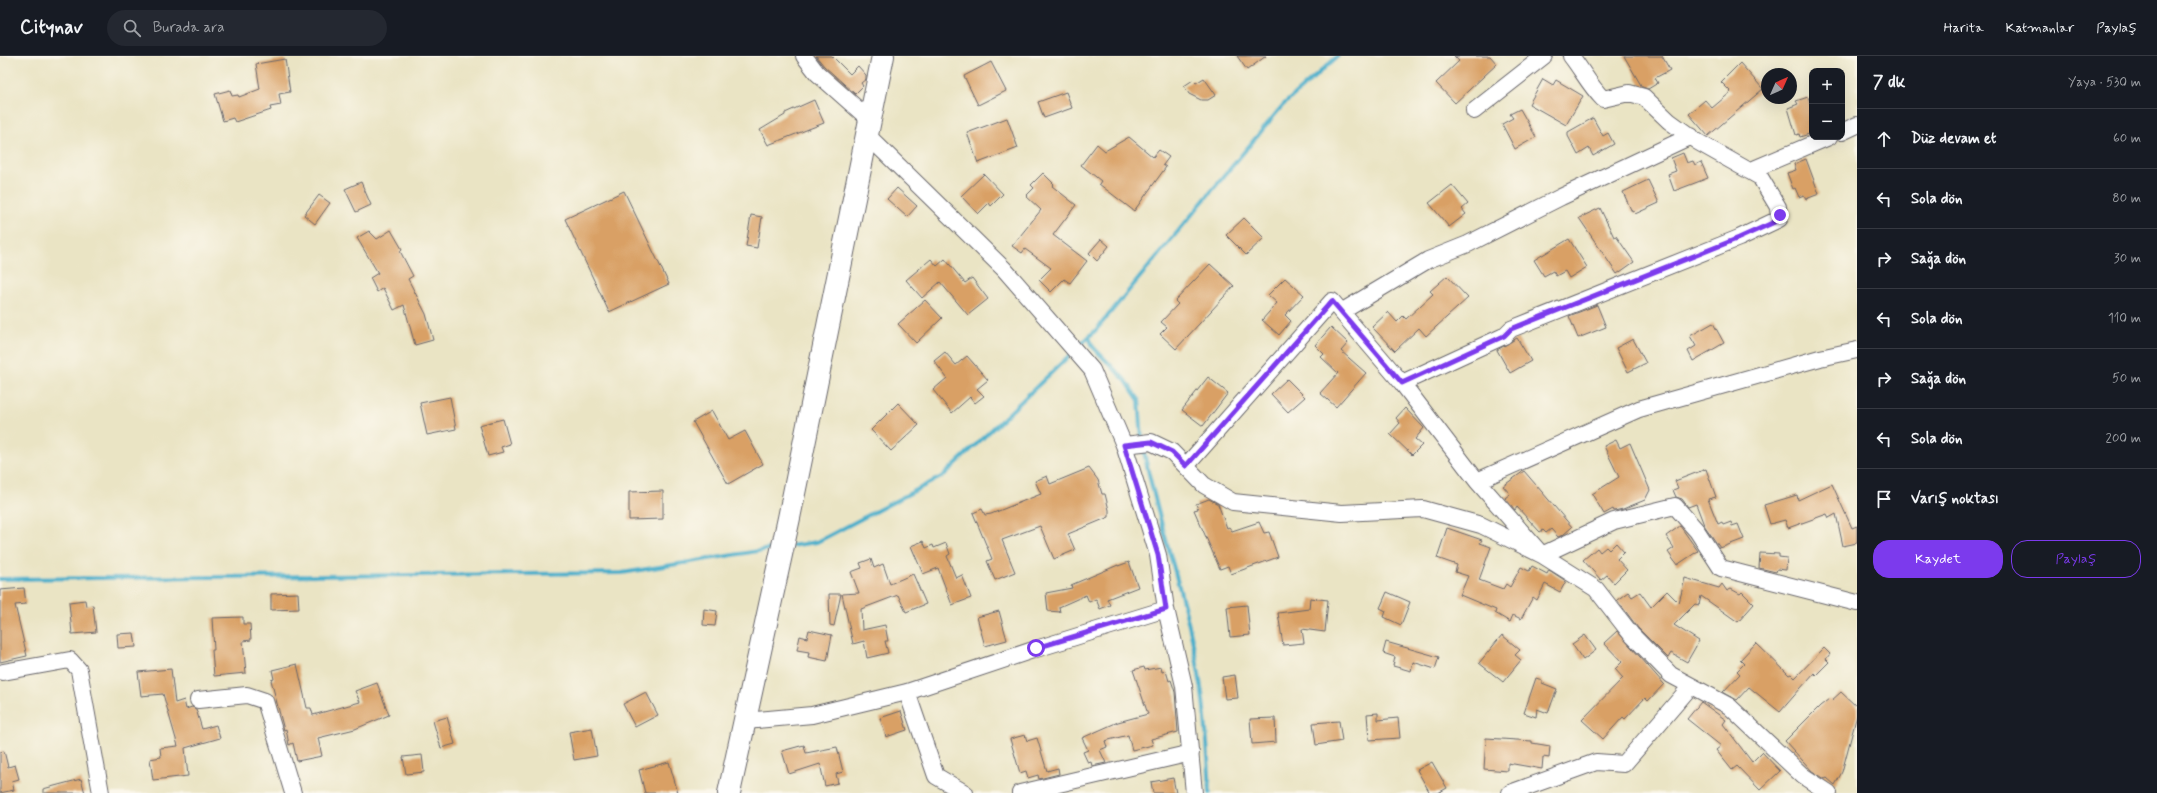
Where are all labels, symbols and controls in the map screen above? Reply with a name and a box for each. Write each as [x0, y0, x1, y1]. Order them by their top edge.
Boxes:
search box [107, 10, 387, 46]
text: Citynav [20, 15, 83, 40]
icon: search [121, 17, 143, 39]
text: Burada ara [153, 18, 224, 38]
text: Harita [1943, 19, 1984, 37]
text: Katmanlar [2006, 19, 2074, 37]
text: Paylaş [2096, 19, 2137, 37]
north arrow [1761, 68, 1797, 104]
map controls [1809, 68, 1845, 140]
button: + [1809, 68, 1845, 104]
text: 7 dk [1873, 71, 1905, 93]
text: Yaya · 530 m [2068, 74, 2141, 91]
button: − [1809, 104, 1845, 140]
icon: ahead [1873, 128, 1895, 150]
text: Düz devam et [1911, 129, 1996, 149]
text: 60 m [2113, 130, 2141, 147]
icon: left [1873, 188, 1895, 210]
text: Sola dön [1911, 189, 1963, 209]
text: 80 m [2112, 190, 2141, 207]
route end [1771, 206, 1789, 224]
icon: right [1873, 248, 1895, 270]
text: Sağa dön [1911, 249, 1966, 269]
text: 30 m [2114, 250, 2141, 267]
icon: left [1873, 308, 1895, 330]
text: Sola dön [1911, 309, 1963, 329]
text: 110 m [2108, 310, 2141, 327]
icon: right [1873, 368, 1895, 390]
text: Sağa dön [1911, 369, 1966, 389]
text: 50 m [2112, 370, 2141, 387]
icon: left [1873, 428, 1895, 450]
text: Sola dön [1911, 429, 1963, 449]
text: 200 m [2106, 430, 2141, 447]
icon: arrive [1873, 488, 1895, 510]
text: Varış noktası [1911, 489, 1999, 509]
button: Kaydet [1873, 540, 2003, 578]
button: Paylaş [2011, 540, 2141, 578]
route start [1027, 639, 1045, 657]

